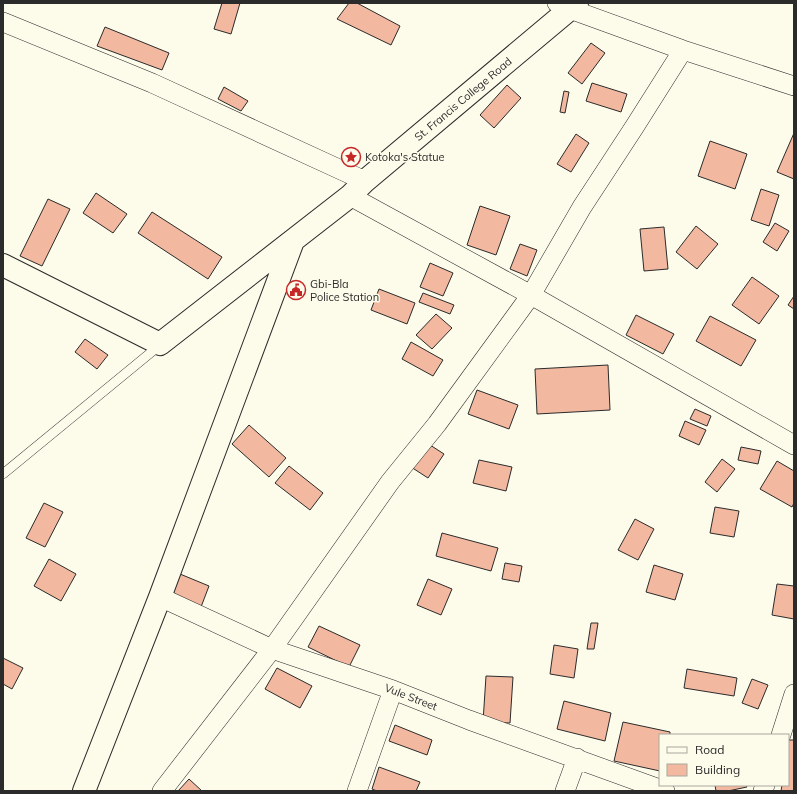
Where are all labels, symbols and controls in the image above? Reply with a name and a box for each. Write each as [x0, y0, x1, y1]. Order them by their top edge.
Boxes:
street label: St. Francis College Road [411, 54, 515, 144]
place icon: Kotoka's Statue [340, 146, 362, 168]
place label: Kotoka's Statue [365, 150, 445, 164]
place label: Gbi-Bla Police Station [310, 277, 379, 304]
public building icon: Gbi-Bla Police Station [285, 279, 307, 301]
street label: Vule Street [383, 681, 439, 714]
legend [659, 734, 789, 786]
text: Road [695, 742, 724, 757]
text: Building [695, 762, 740, 777]

